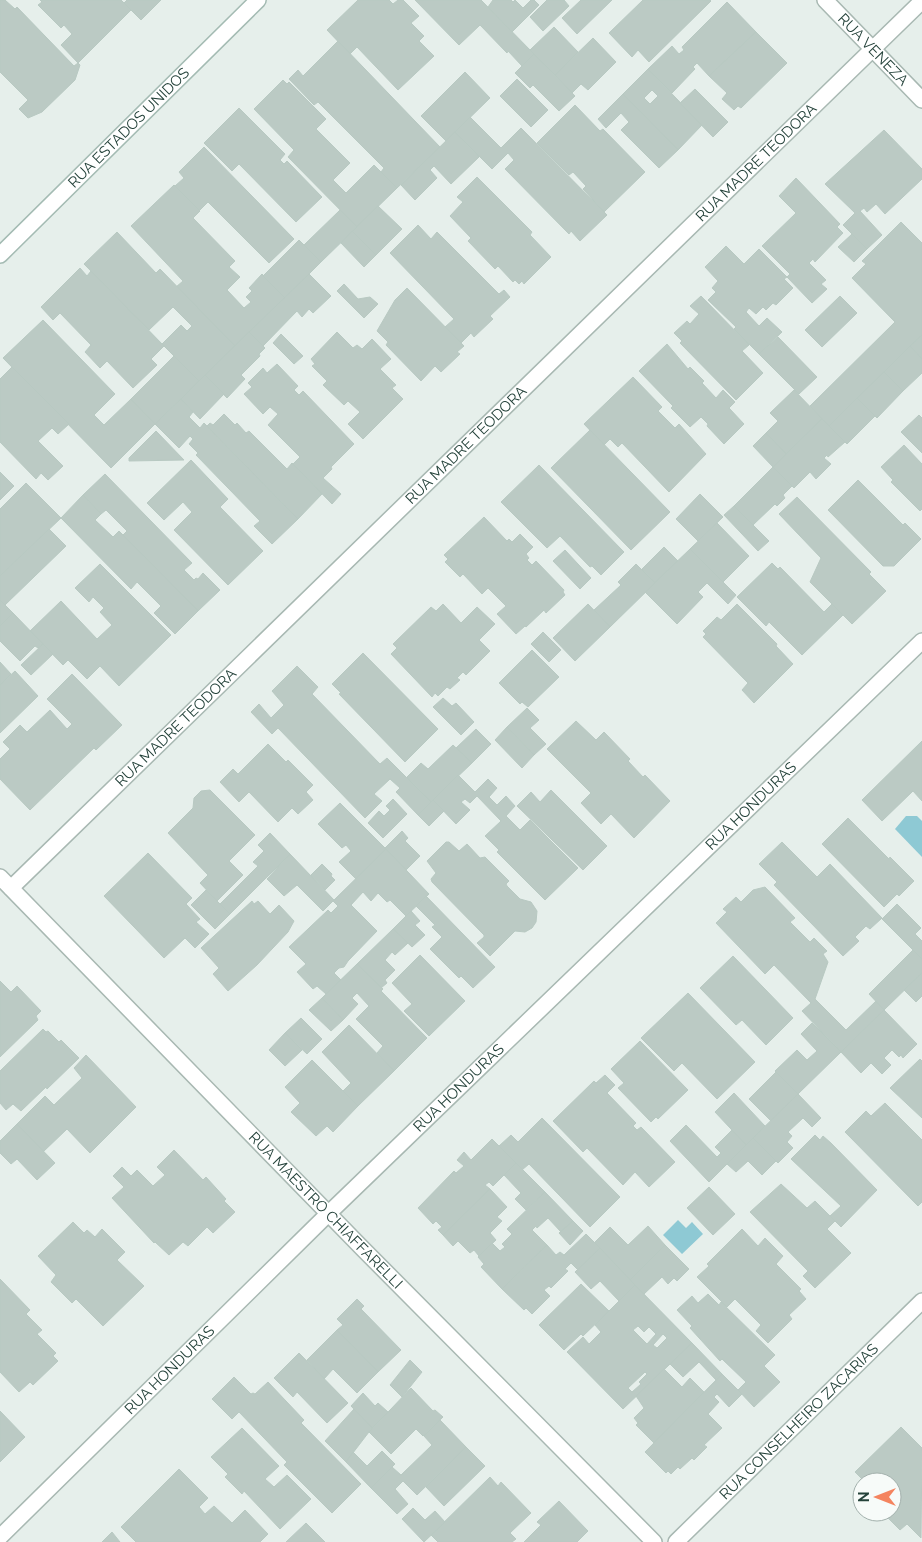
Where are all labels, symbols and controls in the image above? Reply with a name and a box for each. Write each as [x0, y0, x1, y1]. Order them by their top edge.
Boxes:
street label: RUA VENEZA [834, 10, 912, 89]
street label: RUA ESTADOS UNIDOS [64, 64, 193, 192]
street label: RUA MADRE TEODORA [692, 100, 820, 225]
street label: RUA MADRE TEODORA [402, 382, 530, 508]
street label: RUA MADRE TEODORA [112, 665, 240, 790]
street label: RUA HONDURAS [702, 758, 800, 854]
street label: RUA HONDURAS [410, 1040, 508, 1136]
street label: RUA MAESTRO CHIAFFARELLI [245, 1128, 406, 1292]
street label: RUA HONDURAS [121, 1322, 218, 1418]
street label: RUA CONSELHEIRO ZACARIAS [715, 1340, 883, 1502]
north arrow [852, 1472, 902, 1522]

